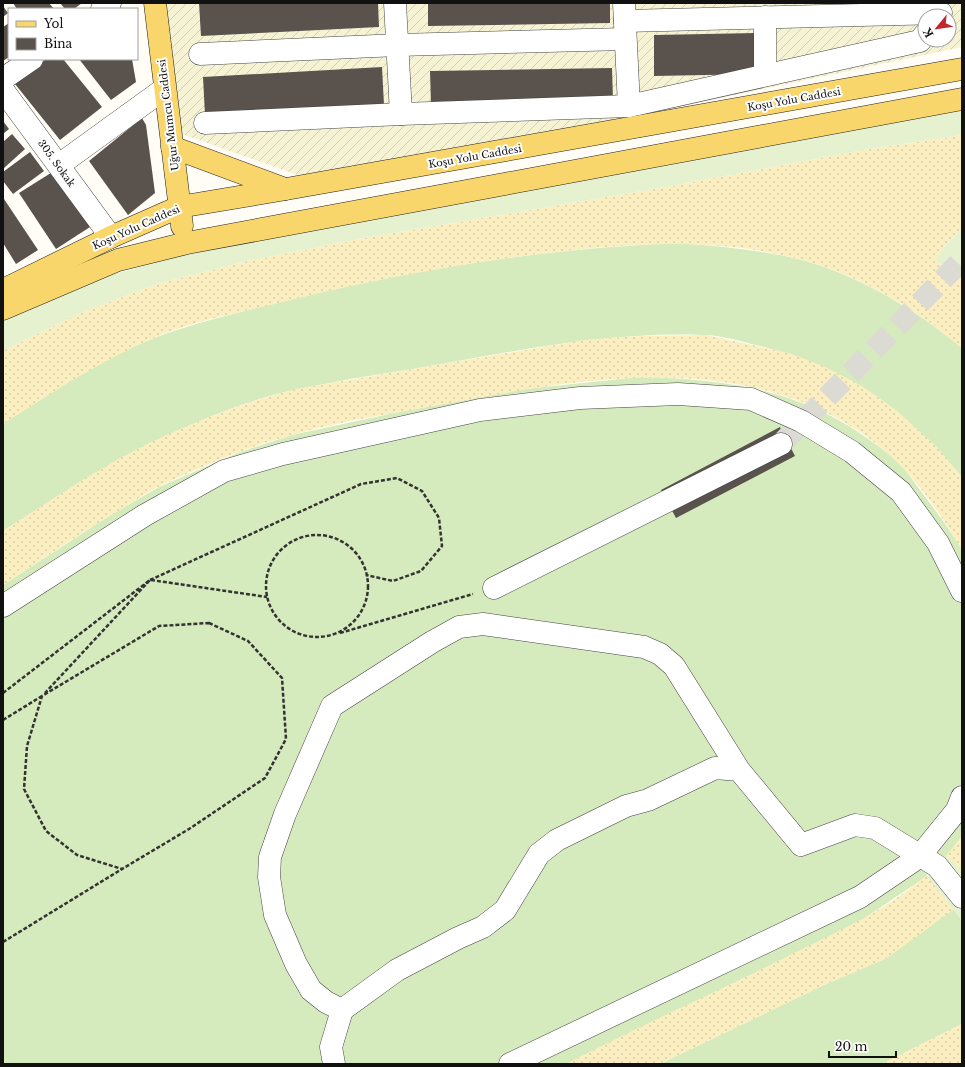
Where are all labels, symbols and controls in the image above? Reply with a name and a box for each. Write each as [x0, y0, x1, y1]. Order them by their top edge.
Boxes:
legend [8, 8, 138, 60]
north arrow [917, 8, 957, 48]
text: Yol [43, 16, 63, 31]
text: K [919, 25, 937, 40]
text: Bina [44, 36, 73, 51]
street label: Uğur Mumcu Caddesi [155, 58, 182, 171]
street label: Koşu Yolu Caddesi [747, 85, 842, 114]
street label: 305. Sokak [35, 137, 79, 190]
street label: Koşu Yolu Caddesi [428, 142, 523, 171]
street label: Koşu Yolu Caddesi [91, 202, 182, 253]
scale bar [829, 1033, 896, 1059]
text: 20 m [835, 1039, 867, 1054]

